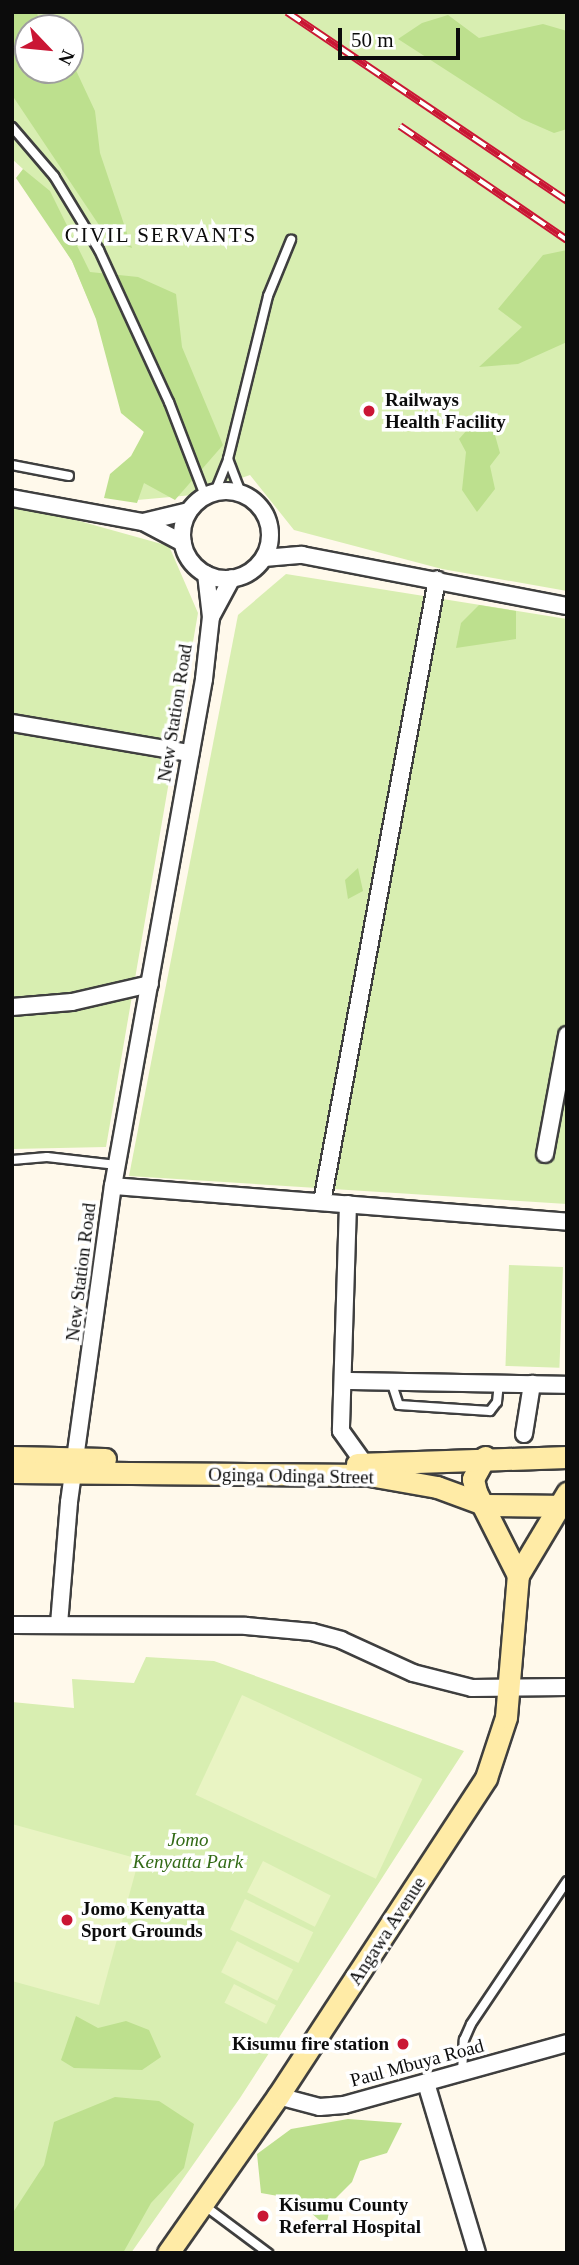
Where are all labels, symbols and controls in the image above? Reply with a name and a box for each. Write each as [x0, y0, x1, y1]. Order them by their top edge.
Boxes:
north arrow [14, 14, 84, 84]
scale bar [341, 14, 463, 58]
text: 50 m [351, 28, 394, 52]
text: N [54, 47, 79, 68]
district label: CIVIL SERVANTS [66, 222, 256, 248]
place label: Railways Health Facility [385, 389, 506, 433]
marker: Railways Health Facility [359, 401, 379, 421]
street label: New Station Road [153, 642, 197, 784]
street label: New Station Road [61, 1201, 101, 1343]
street label: Oginga Odinga Street [208, 1463, 374, 1489]
park label: Jomo Kenyatta Park [133, 1829, 243, 1873]
street label: Angawa Avenue [343, 1872, 431, 1990]
place label: Jomo Kenyatta Sport Grounds [81, 1898, 205, 1942]
marker: Jomo Kenyatta Sport Grounds [59, 1912, 75, 1928]
place label: Kisumu fire station [232, 2033, 389, 2055]
street label: Paul Mbuya Road [348, 2034, 486, 2092]
marker: Kisumu fire station [395, 2036, 411, 2052]
place label: Kisumu County Referral Hospital [279, 2194, 421, 2238]
marker: Kisumu County Referral Hospital [253, 2206, 273, 2226]

